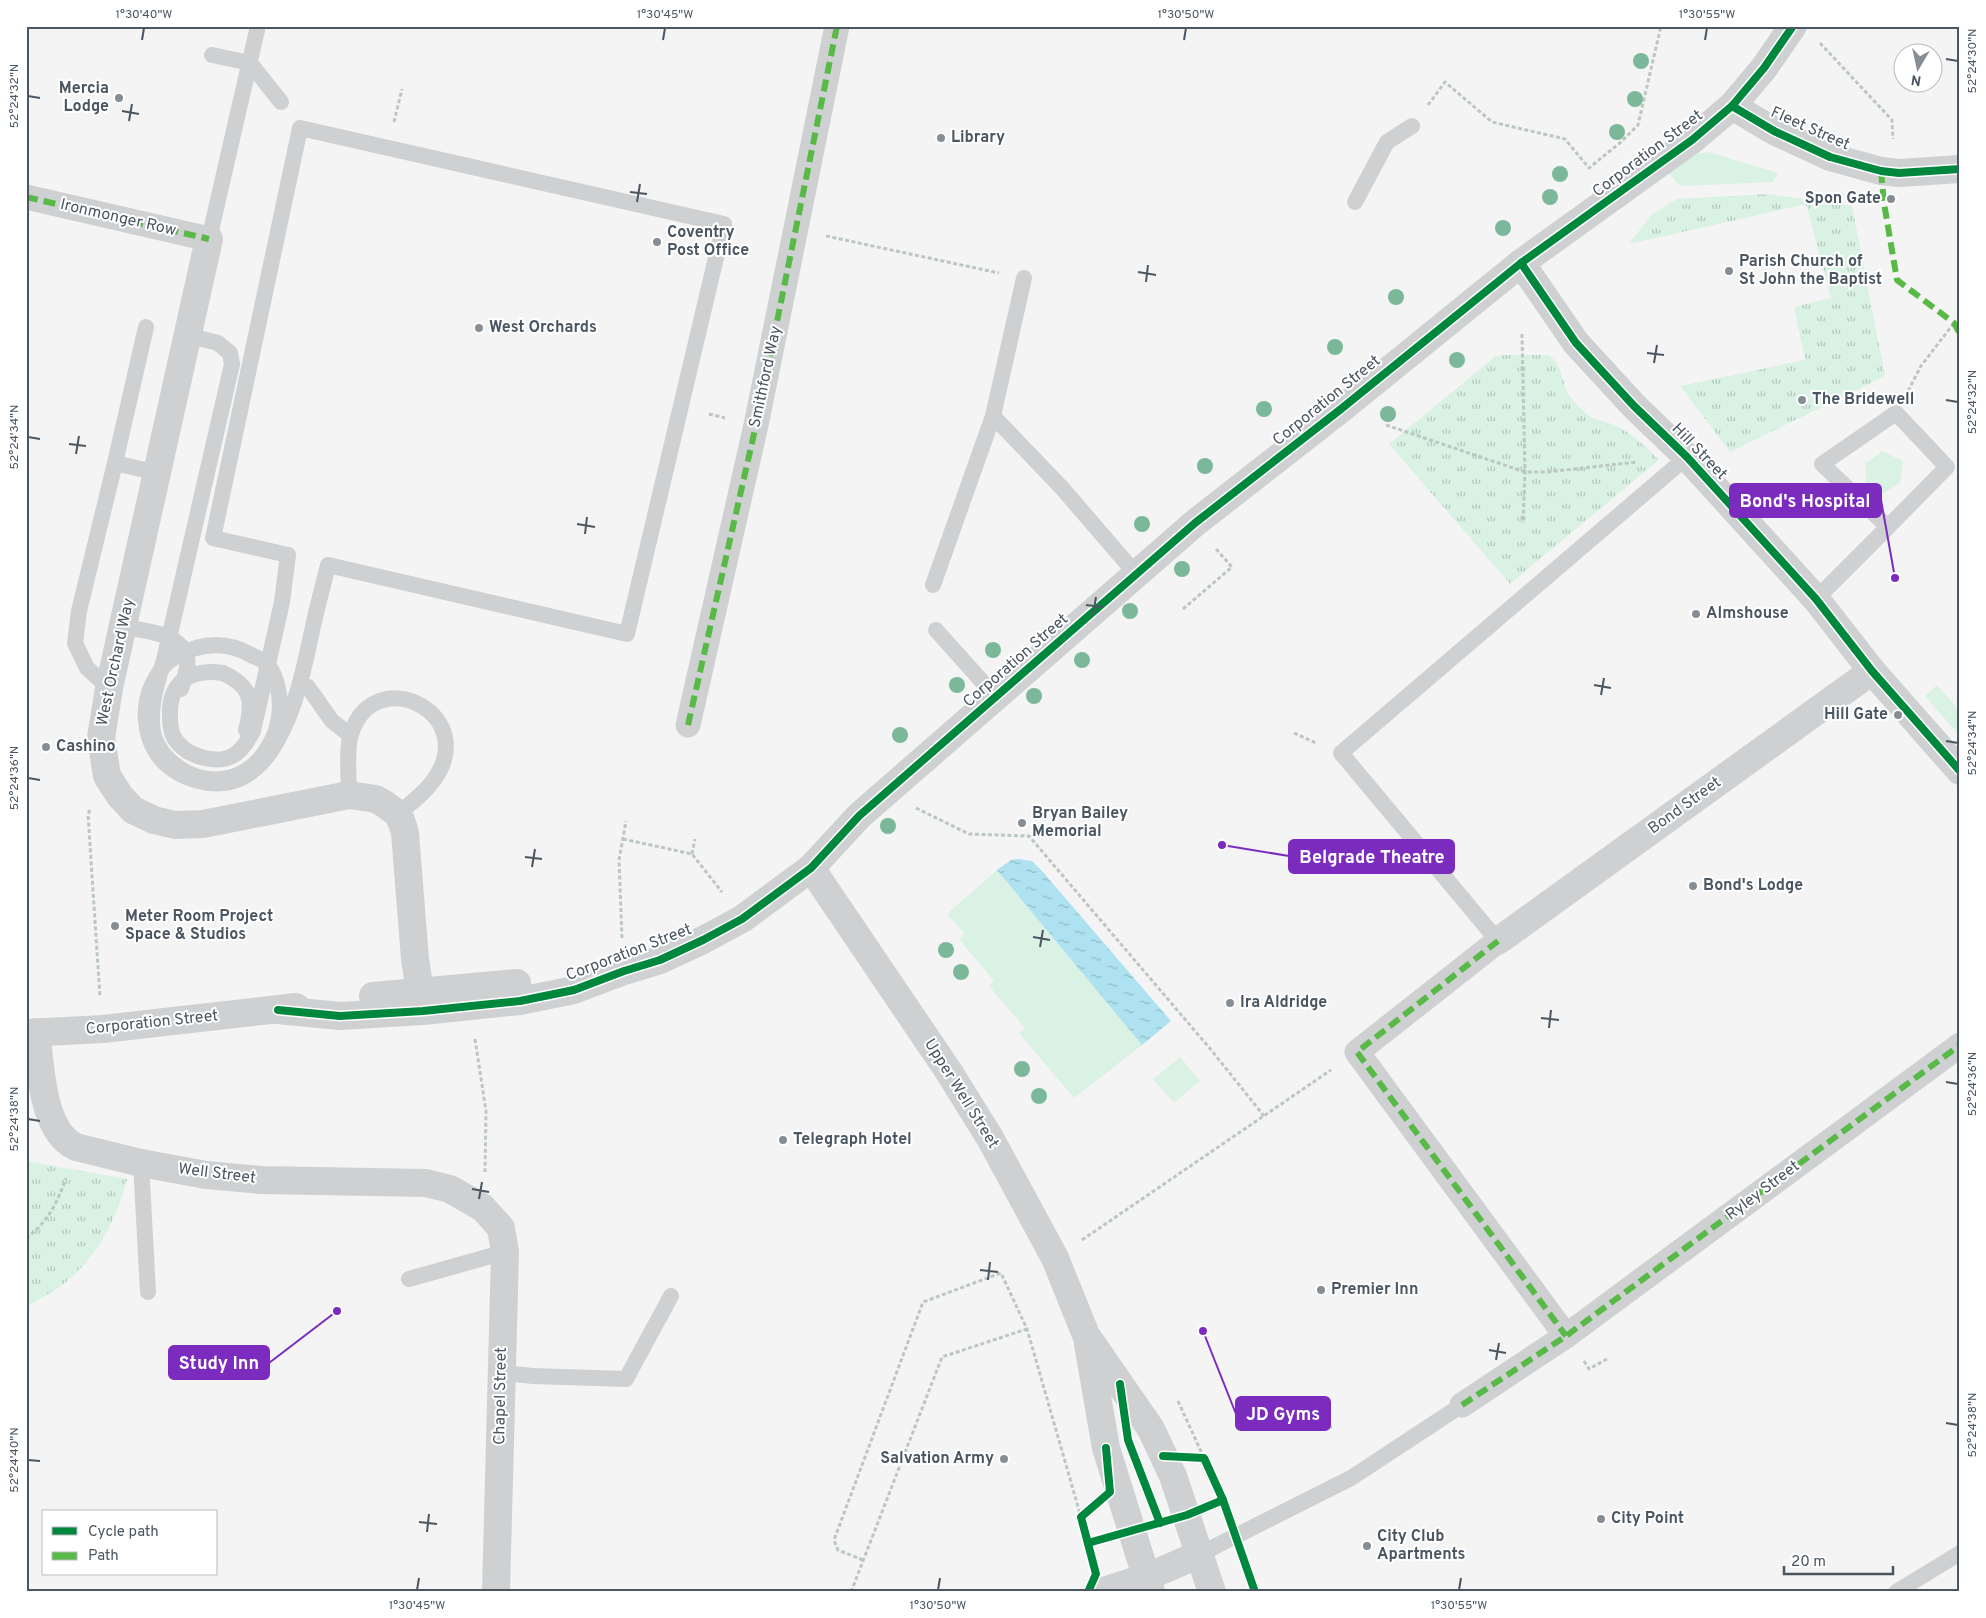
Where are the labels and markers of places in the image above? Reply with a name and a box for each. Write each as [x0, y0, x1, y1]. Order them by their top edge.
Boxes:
place label: Mercia Lodge [59, 79, 109, 117]
marker: Mercia Lodge [113, 92, 125, 104]
place label: Library [951, 128, 1005, 148]
marker: Library [935, 132, 947, 144]
place label: Spon Gate [1805, 189, 1881, 209]
marker: Spon Gate [1885, 193, 1897, 205]
place label: Coventry Post Office [667, 223, 749, 261]
marker: Coventry Post Office [651, 236, 663, 248]
place label: Parish Church of St John the Baptist [1739, 252, 1882, 290]
marker: Parish Church of St John the Baptist [1723, 265, 1735, 277]
place label: West Orchards [489, 318, 597, 338]
marker: West Orchards [473, 322, 485, 334]
place label: The Bridewell [1812, 390, 1914, 410]
marker: The Bridewell [1796, 394, 1808, 406]
callout: Bond's Hospital [1730, 484, 1881, 517]
place label: Almshouse [1706, 604, 1789, 624]
marker: Almshouse [1690, 608, 1702, 620]
place label: Hill Gate [1824, 705, 1888, 725]
marker: Hill Gate [1892, 709, 1904, 721]
place label: Cashino [56, 737, 116, 757]
marker: Cashino [40, 741, 52, 753]
place label: Bryan Bailey Memorial [1032, 804, 1128, 842]
marker: Bryan Bailey Memorial [1016, 817, 1028, 829]
callout: Belgrade Theatre [1289, 840, 1454, 873]
place label: Bond's Lodge [1703, 876, 1803, 896]
marker: Bond's Lodge [1687, 880, 1699, 892]
place label: Meter Room Project Space & Studios [125, 907, 273, 945]
marker: Meter Room Project Space & Studios [109, 920, 121, 932]
place label: Ira Aldridge [1240, 993, 1327, 1013]
marker: Ira Aldridge [1224, 997, 1236, 1009]
place label: Telegraph Hotel [793, 1130, 912, 1150]
marker: Telegraph Hotel [777, 1134, 789, 1146]
place label: Premier Inn [1331, 1280, 1418, 1300]
marker: Premier Inn [1315, 1284, 1327, 1296]
callout: Study Inn [169, 1346, 269, 1379]
callout: JD Gyms [1236, 1397, 1330, 1430]
place label: Salvation Army [880, 1449, 994, 1469]
marker: Salvation Army [998, 1453, 1010, 1465]
place label: City Point [1611, 1509, 1684, 1529]
marker: City Point [1595, 1513, 1607, 1525]
place label: City Club Apartments [1377, 1527, 1466, 1565]
marker: City Club Apartments [1361, 1540, 1373, 1552]

